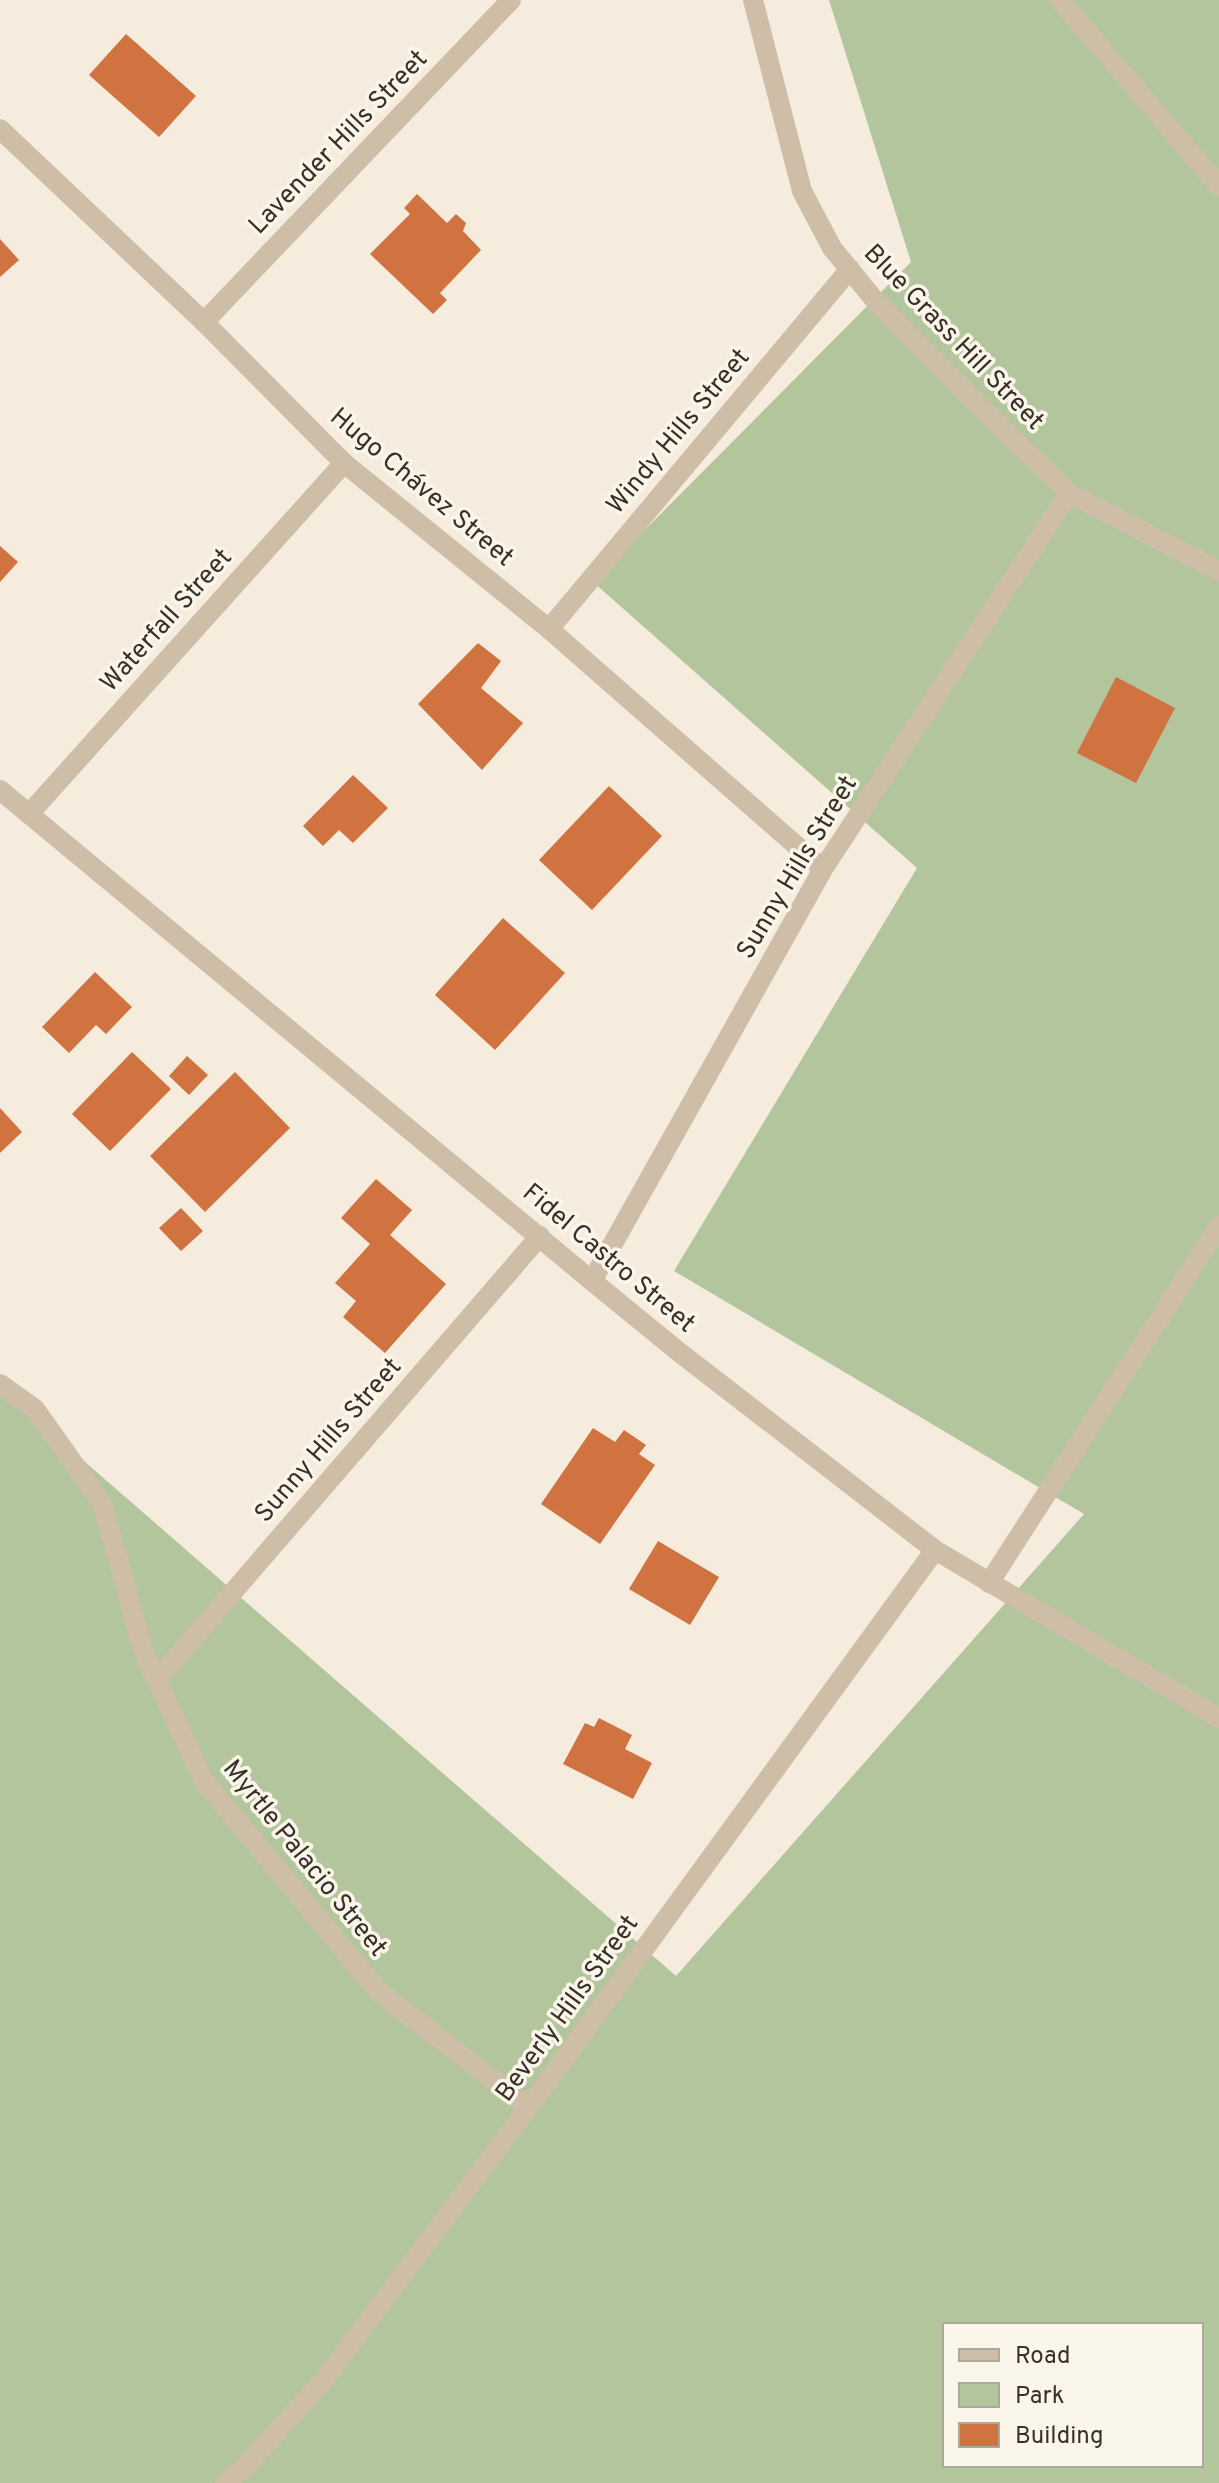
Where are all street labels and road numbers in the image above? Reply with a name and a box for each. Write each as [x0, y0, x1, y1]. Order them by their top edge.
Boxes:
street label: Lavender Hills Street [242, 44, 436, 242]
street label: Blue Grass Hill Street [856, 238, 1050, 438]
street label: Windy Hills Street [600, 342, 758, 522]
street label: Hugo Chávez Street [322, 401, 520, 575]
street label: Waterfall Street [94, 542, 240, 700]
street label: Sunny Hills Street [730, 770, 866, 966]
street label: Fidel Castro Street [515, 1177, 701, 1341]
street label: Sunny Hills Street [248, 1352, 410, 1530]
street label: Myrtle Palacio Street [214, 1754, 394, 1964]
street label: Beverly Hills Street [489, 1909, 647, 2109]

